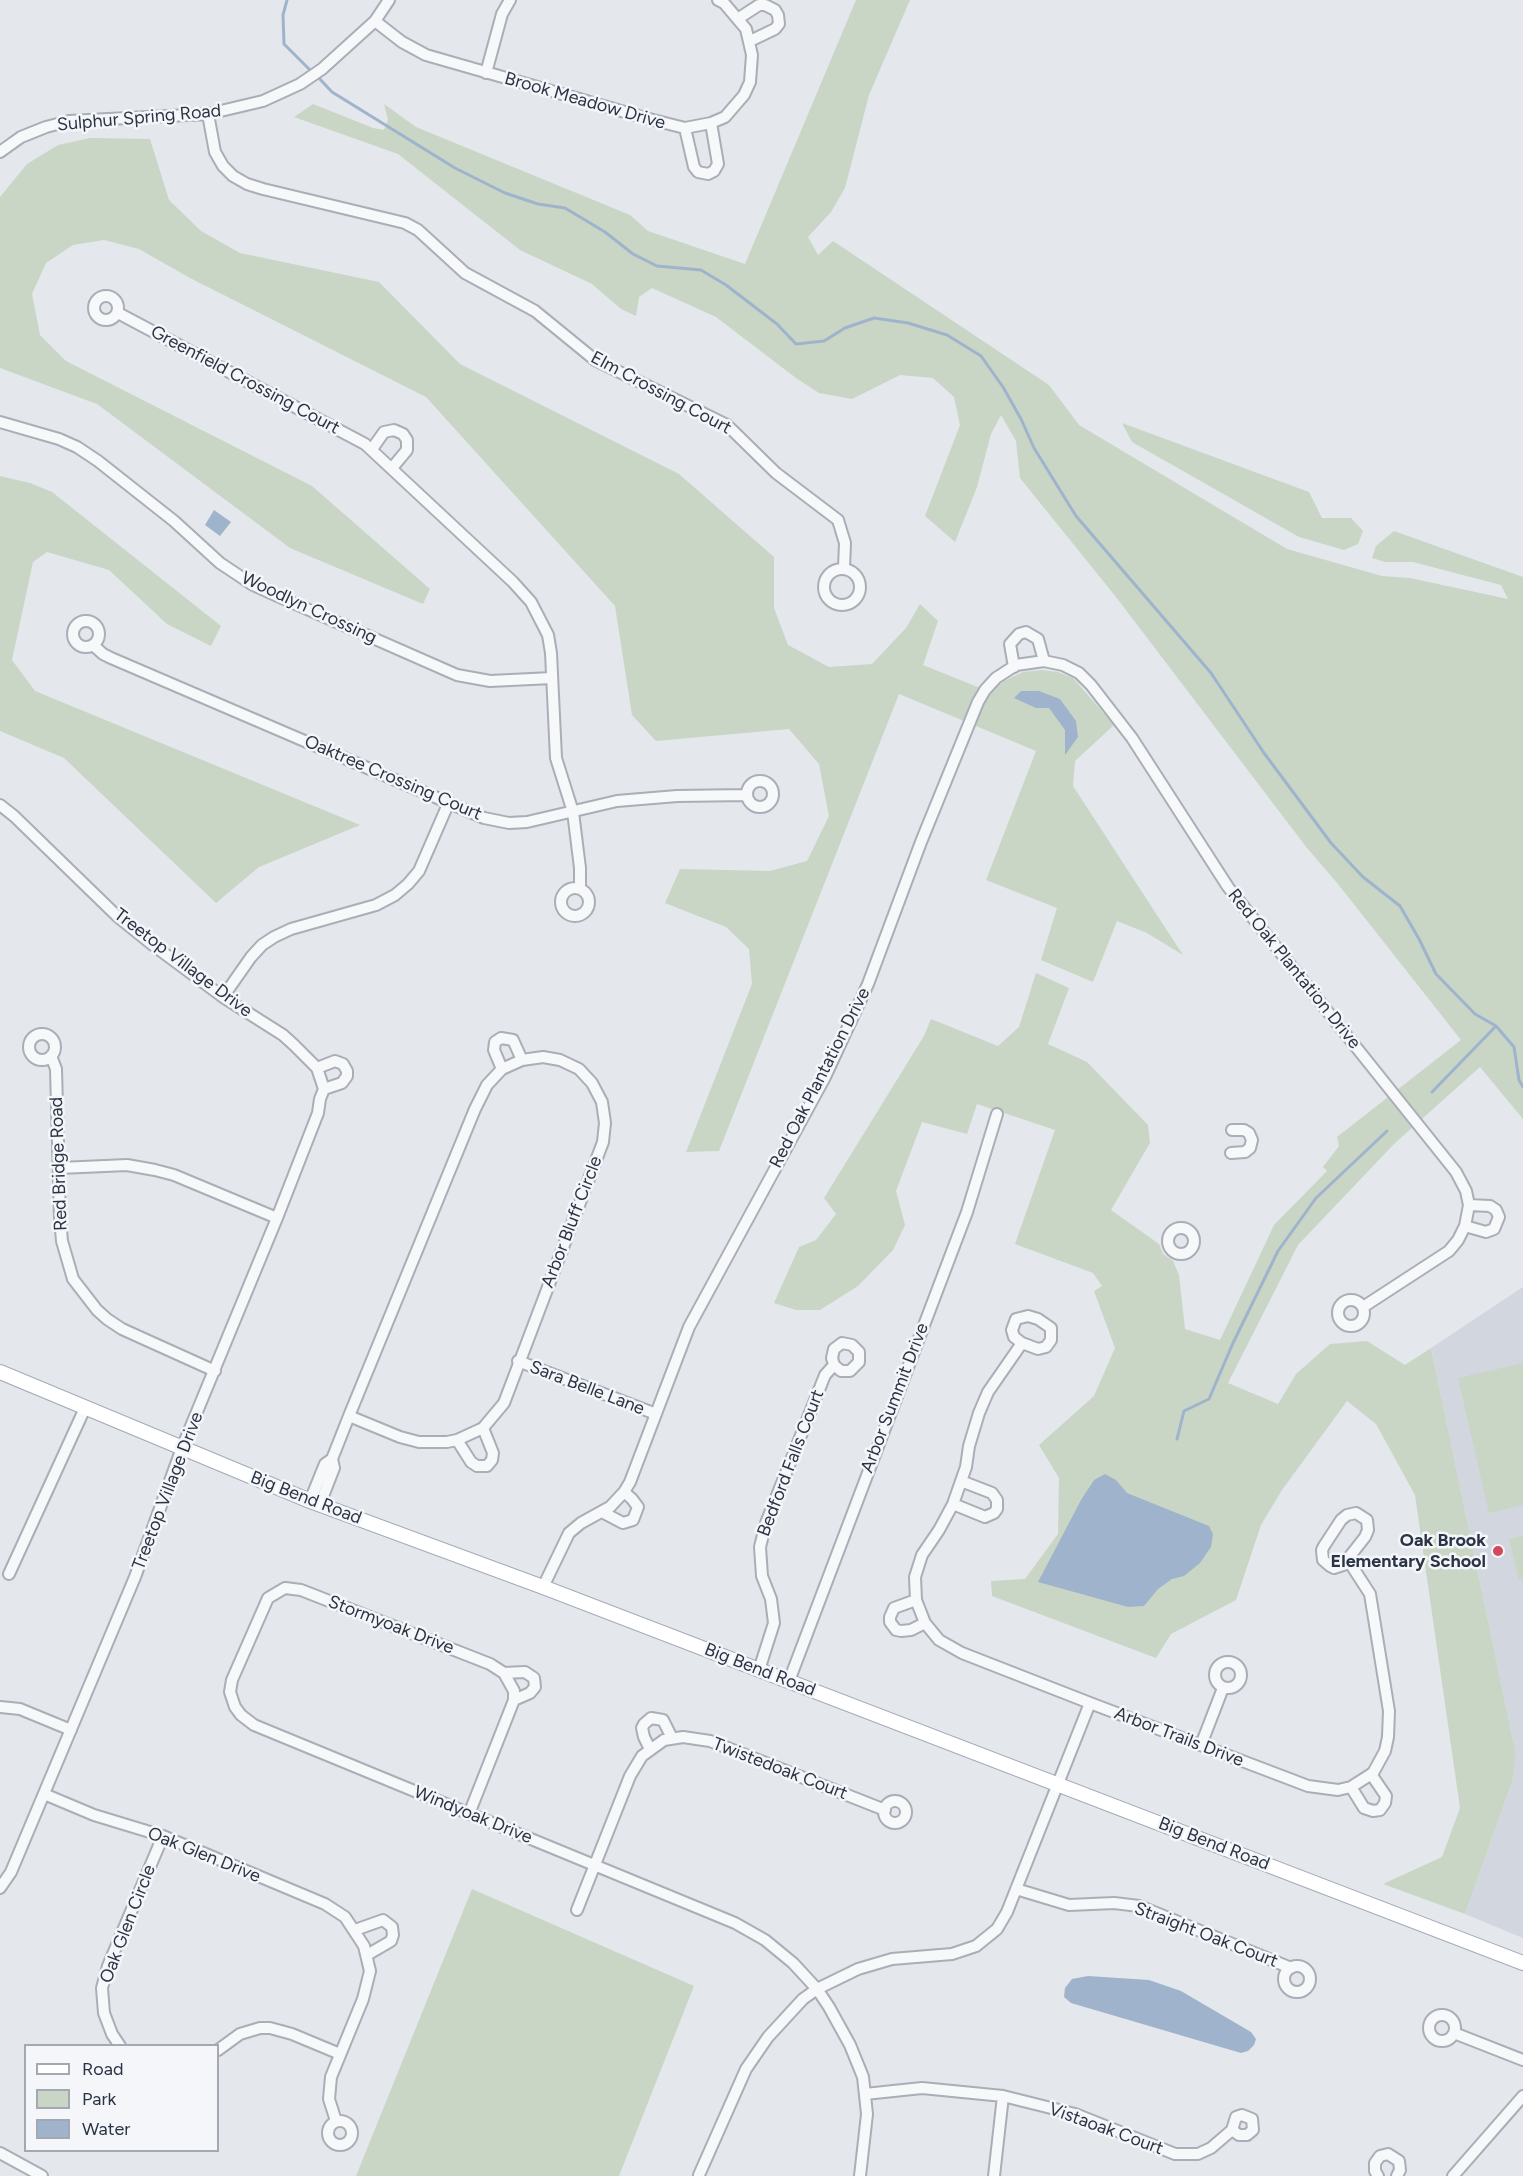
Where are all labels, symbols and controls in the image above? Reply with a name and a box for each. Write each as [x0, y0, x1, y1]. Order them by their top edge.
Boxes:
street label: Brook Meadow Drive [502, 68, 668, 134]
street label: Sulphur Spring Road [56, 100, 222, 136]
street label: Greenfield Crossing Court [147, 321, 343, 439]
street label: Elm Crossing Court [587, 347, 735, 439]
street label: Woodlyn Crossing [238, 567, 380, 649]
street label: Oaktree Crossing Court [301, 731, 485, 825]
street label: Red Oak Plantation Drive [1223, 885, 1365, 1053]
street label: Treetop Village Drive [110, 904, 256, 1022]
street label: Red Oak Plantation Drive [765, 984, 875, 1172]
street label: Red Bridge Road [46, 1097, 72, 1231]
street label: Arbor Bluff Circle [537, 1153, 607, 1291]
street label: Arbor Summit Drive [857, 1320, 933, 1476]
street label: Sara Belle Lane [526, 1356, 648, 1420]
street label: Bedford Falls Court [753, 1387, 829, 1539]
street label: Treetop Village Drive [128, 1409, 208, 1573]
street label: Big Bend Road [247, 1467, 365, 1529]
place label: Oak Brook Elementary School [1331, 1530, 1486, 1572]
marker: Oak Brook Elementary School [1491, 1544, 1505, 1558]
street label: Stormyoak Drive [325, 1591, 457, 1659]
street label: Big Bend Road [701, 1639, 819, 1701]
street label: Arbor Trails Drive [1111, 1702, 1247, 1772]
street label: Twistedoak Court [710, 1733, 850, 1805]
street label: Windyoak Drive [411, 1781, 535, 1849]
street label: Big Bend Road [1155, 1813, 1273, 1875]
street label: Oak Glen Drive [144, 1823, 264, 1887]
street label: Oak Glen Circle [96, 1862, 160, 1986]
street label: Straight Oak Court [1131, 1898, 1281, 1972]
legend [24, 2044, 219, 2152]
text: Road [82, 2058, 123, 2080]
text: Park [82, 2088, 116, 2110]
street label: Vistaoak Court [1046, 2098, 1166, 2160]
text: Water [82, 2118, 130, 2140]

